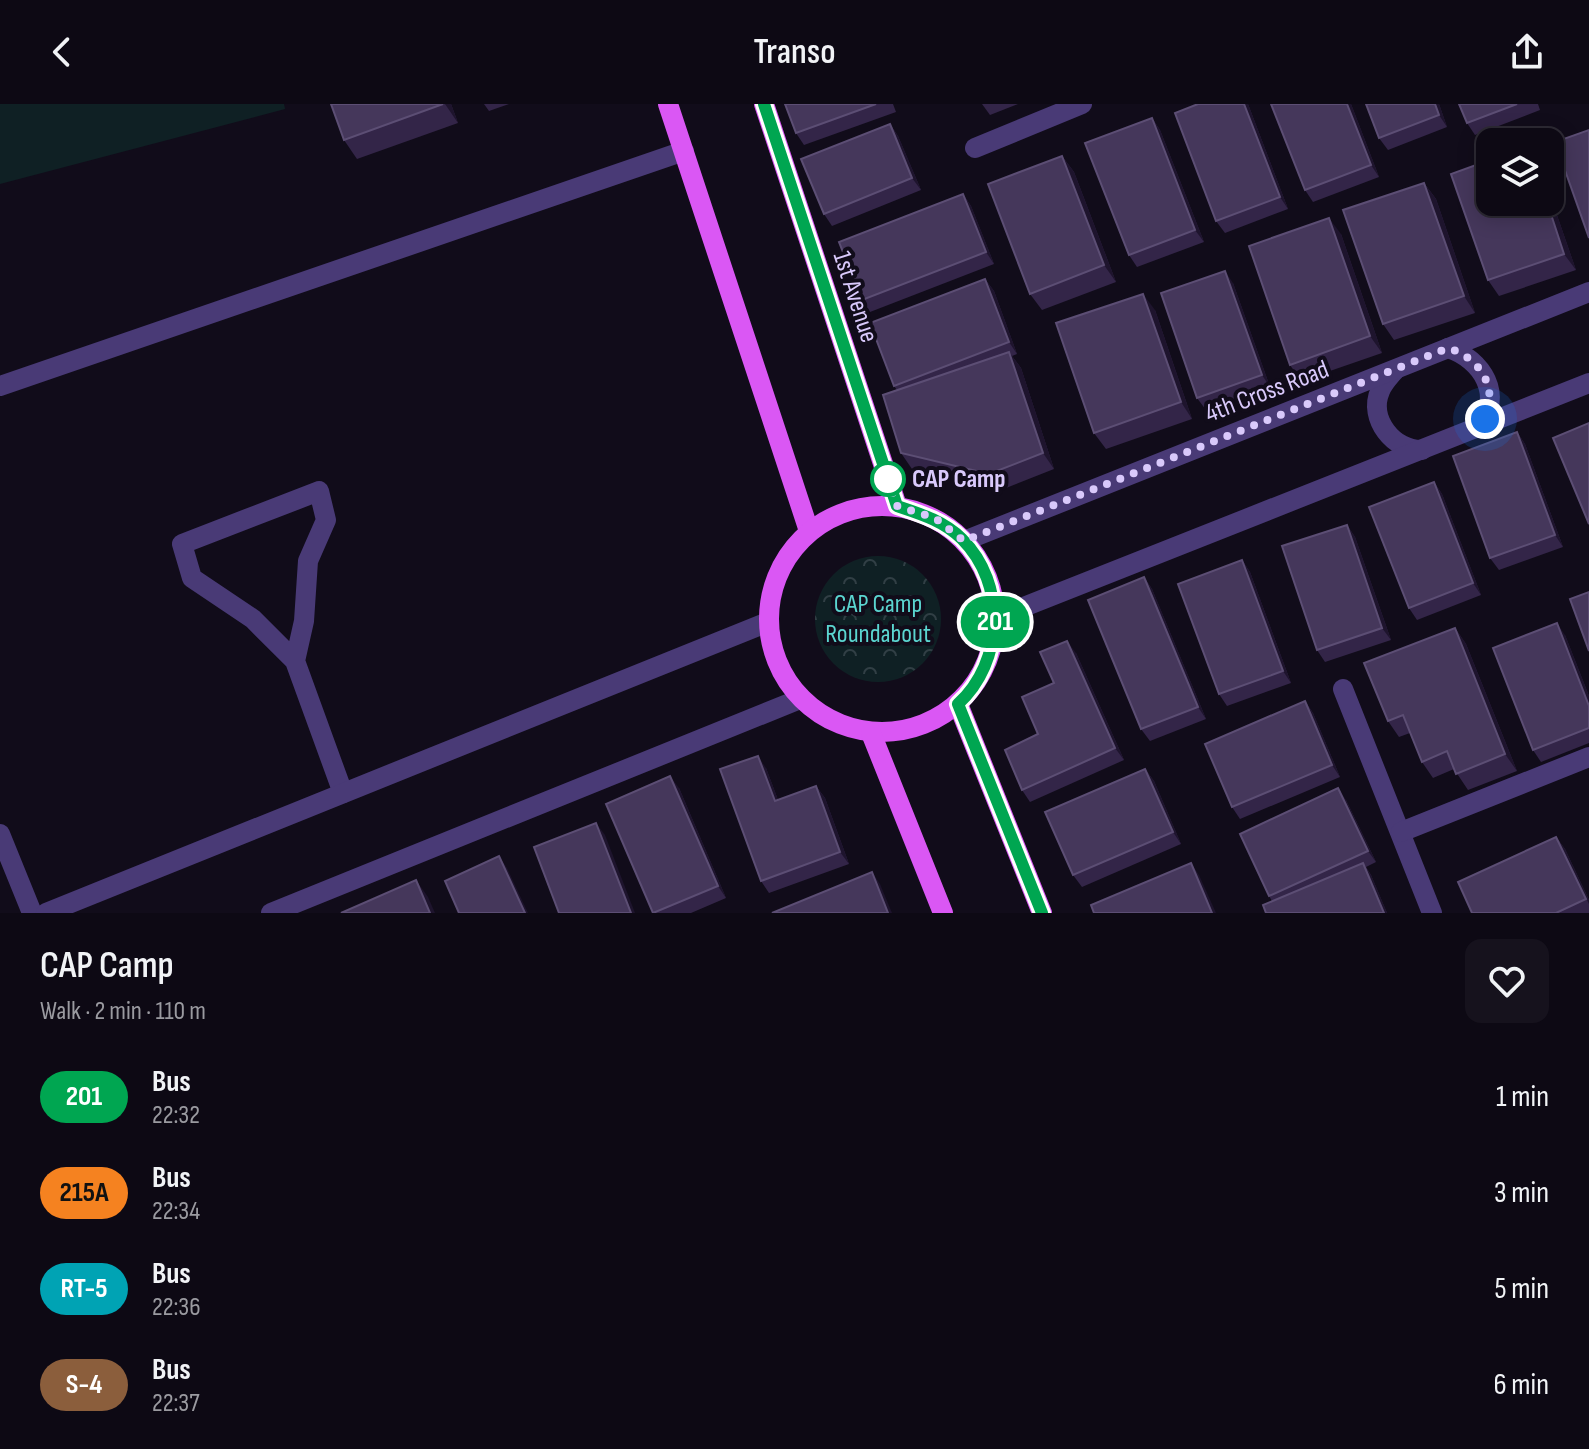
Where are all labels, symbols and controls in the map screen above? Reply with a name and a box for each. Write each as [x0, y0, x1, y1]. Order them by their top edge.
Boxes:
icon: back [40, 30, 84, 74]
icon: share [1505, 30, 1549, 74]
text: Transo [753, 31, 836, 74]
map controls [1476, 128, 1564, 216]
button: layers [1476, 128, 1564, 216]
street label: 1st Avenue [826, 247, 884, 347]
street label: 4th Cross Road [1201, 354, 1333, 430]
your location [1465, 399, 1505, 439]
marker: CAP Camp [871, 462, 905, 496]
place label: CAP Camp [912, 464, 1006, 495]
park label: CAP Camp Roundabout [825, 589, 931, 650]
line badge: 201 [949, 596, 1041, 648]
text: 201 [977, 605, 1013, 638]
button: heart [1465, 939, 1549, 1023]
text: CAP Camp [40, 943, 174, 988]
text: Walk · 2 min · 110 m [40, 996, 206, 1027]
text: Bus [152, 1064, 191, 1100]
text: 1 min [1496, 1079, 1549, 1115]
text: 201 [66, 1080, 102, 1113]
text: 22:32 [152, 1100, 200, 1131]
text: Bus [152, 1160, 191, 1196]
text: 3 min [1494, 1175, 1549, 1211]
text: 215A [60, 1176, 108, 1209]
text: 22:34 [152, 1196, 200, 1227]
text: Bus [152, 1256, 191, 1292]
text: 5 min [1495, 1271, 1549, 1307]
text: RT-5 [60, 1272, 108, 1305]
text: 22:36 [152, 1292, 201, 1323]
text: Bus [152, 1352, 191, 1388]
text: 6 min [1493, 1367, 1549, 1403]
text: S-4 [66, 1368, 102, 1401]
text: 22:37 [152, 1388, 200, 1419]

